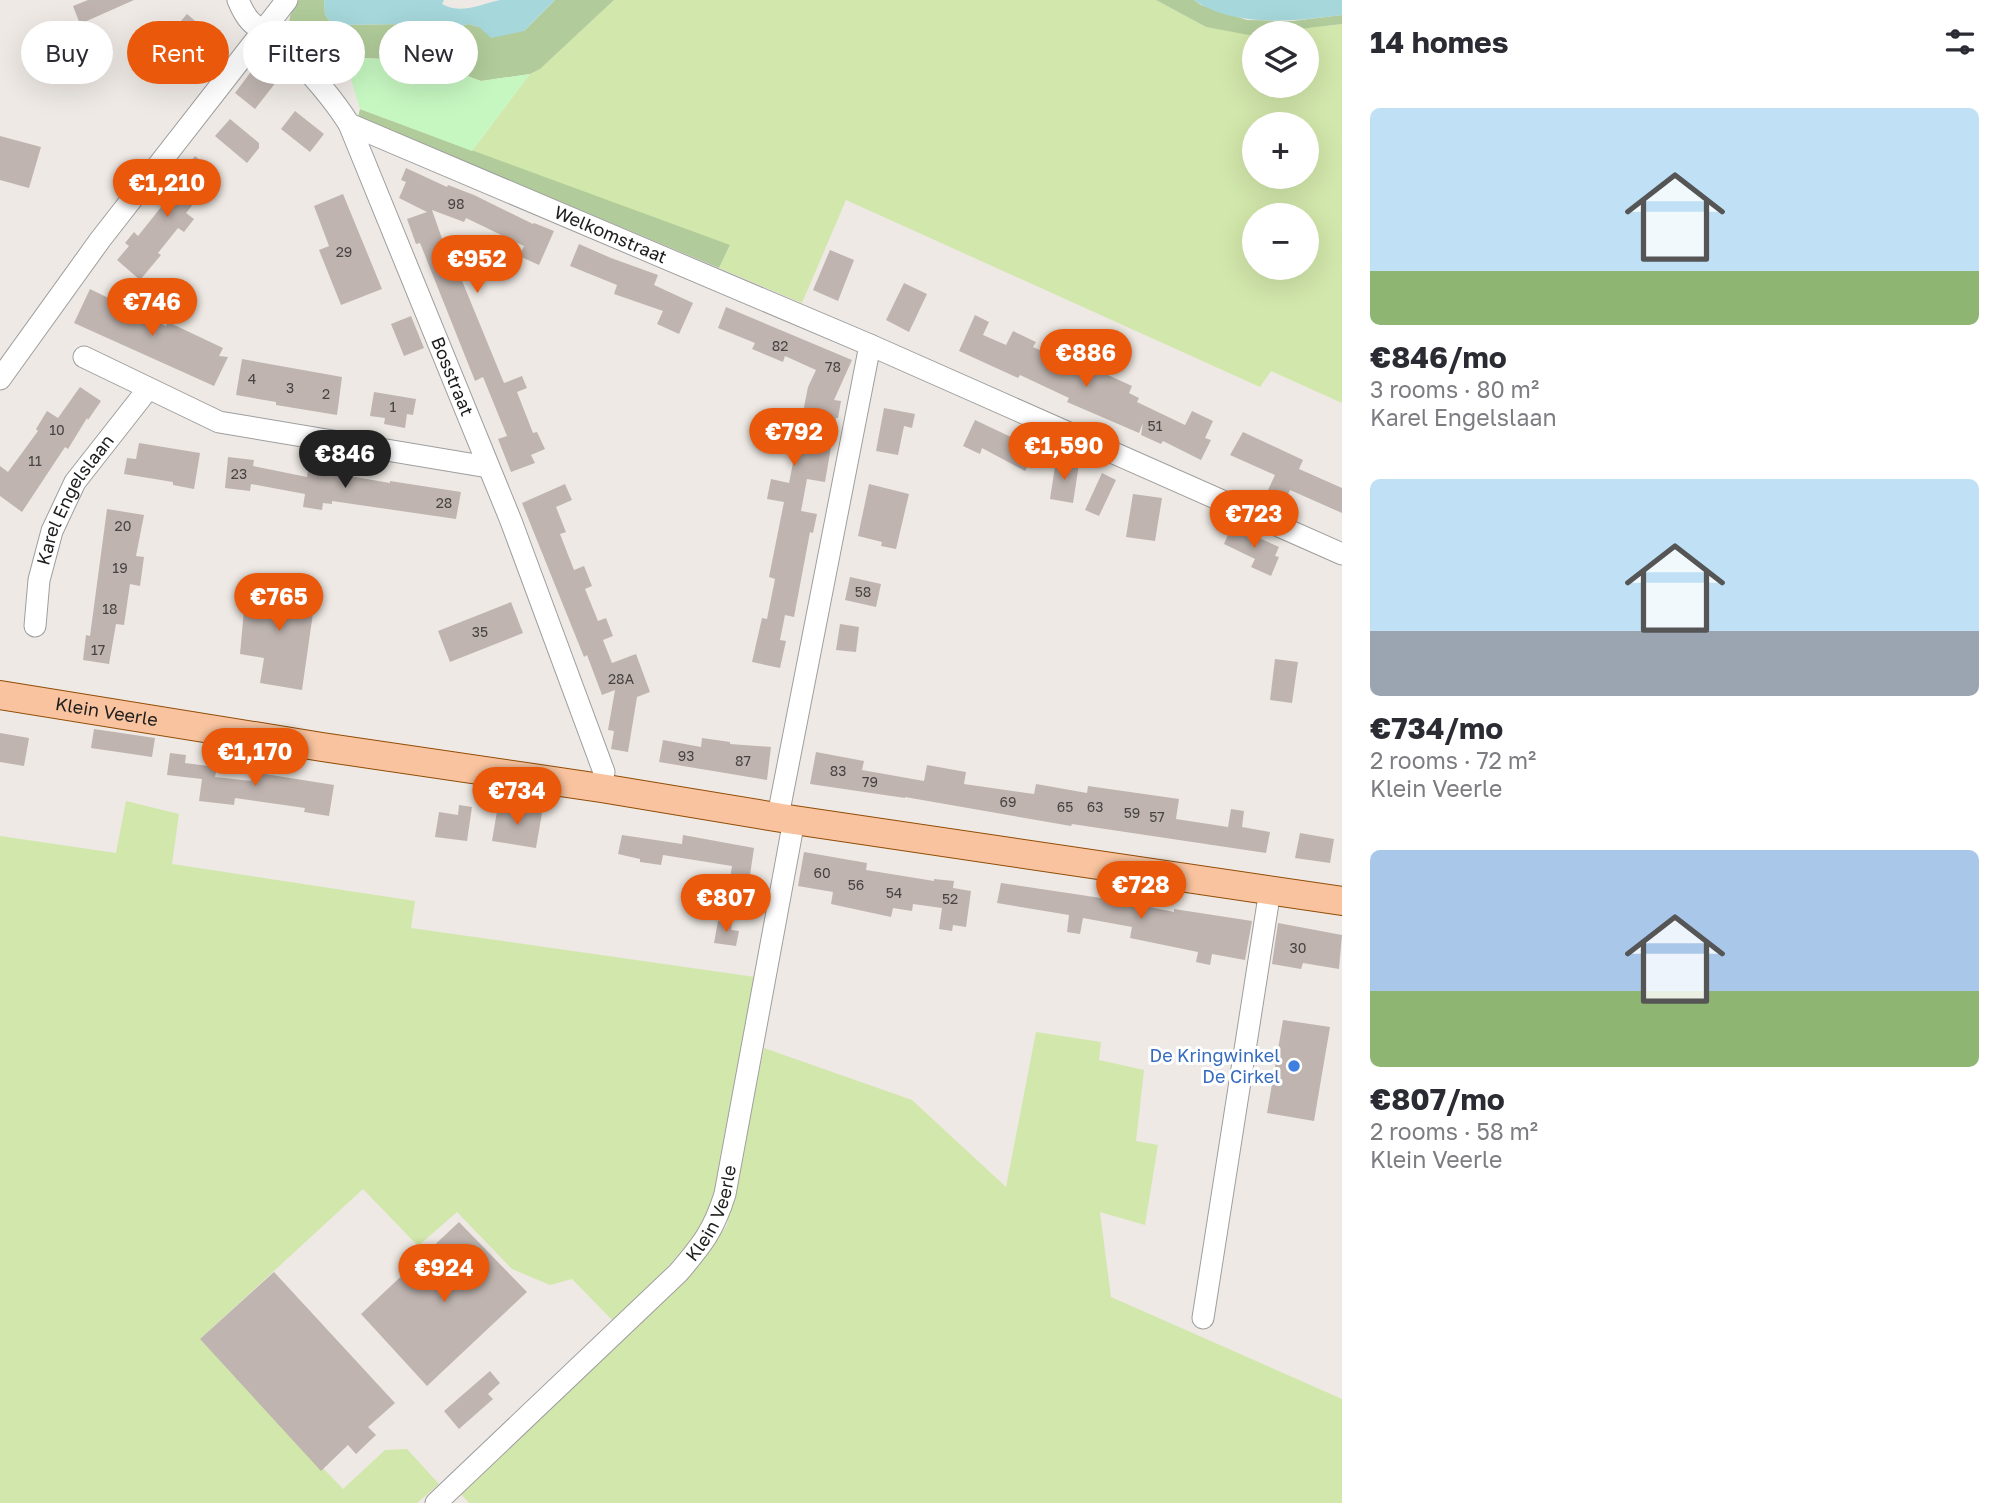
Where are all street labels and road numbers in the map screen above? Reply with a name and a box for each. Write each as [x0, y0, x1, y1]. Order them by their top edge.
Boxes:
street label: Welkomstraat [551, 200, 671, 268]
street label: Bosstraat [427, 333, 479, 419]
street label: Karel Engelslaan [31, 430, 118, 567]
street label: Klein Veerle [54, 692, 160, 730]
street label: Klein Veerle [680, 1163, 740, 1265]

